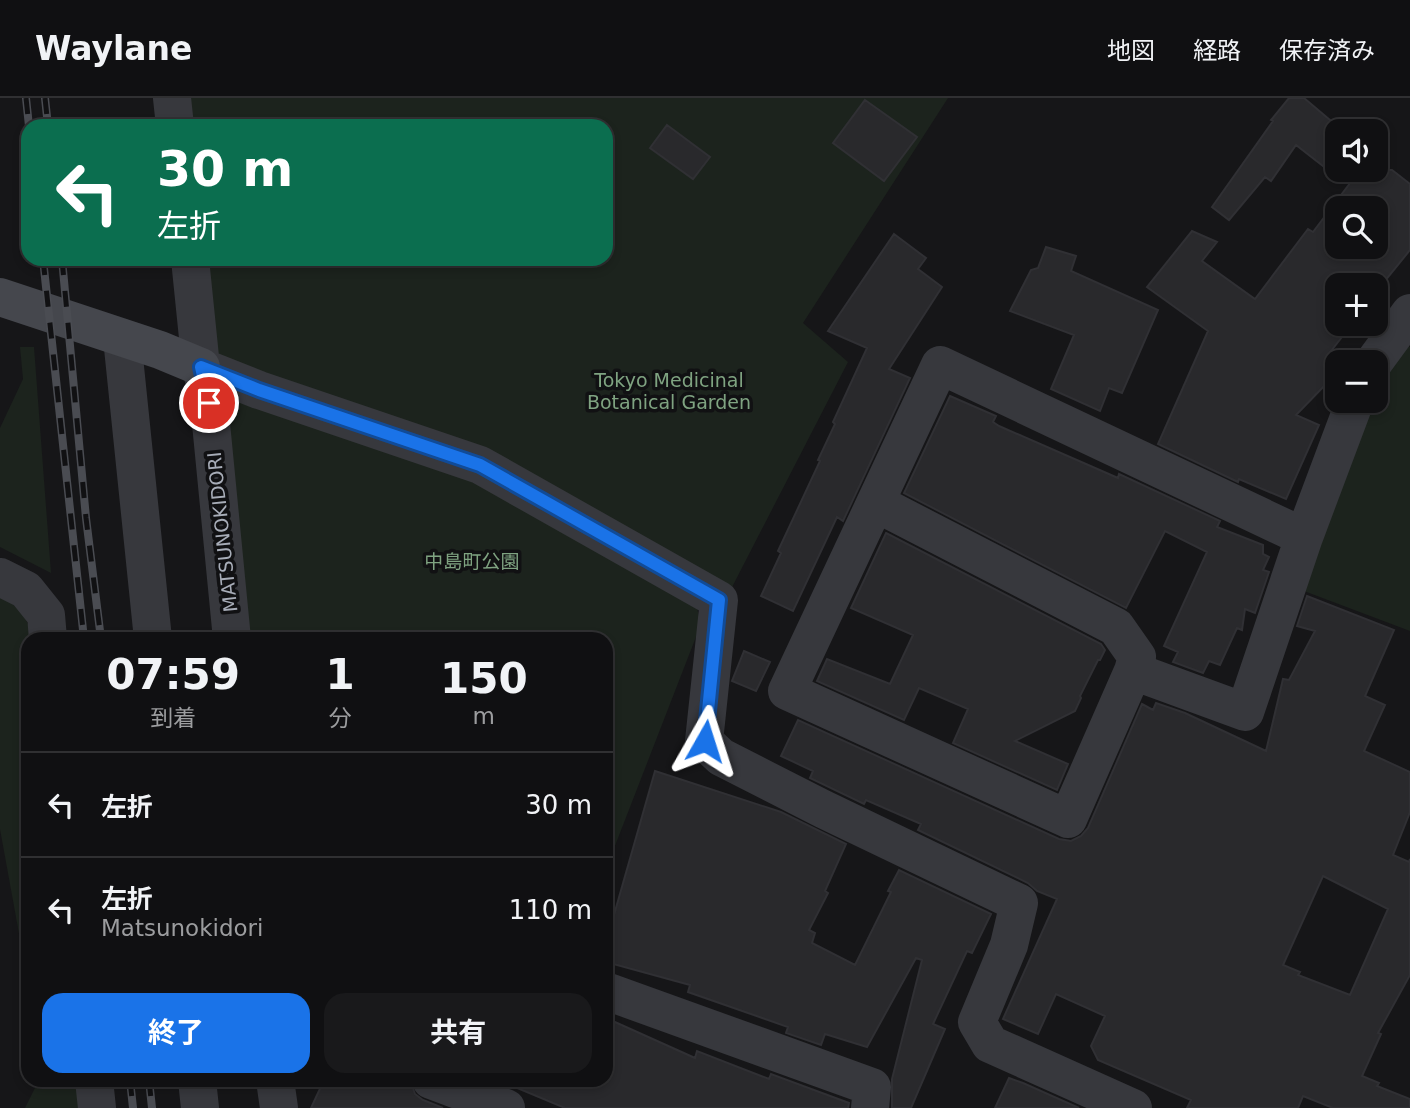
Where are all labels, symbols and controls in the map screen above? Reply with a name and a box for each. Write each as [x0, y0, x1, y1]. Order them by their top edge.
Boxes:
text: Waylane [35, 29, 192, 68]
text: 地図 [1107, 37, 1155, 65]
text: 経路 [1193, 37, 1241, 65]
text: 保存済み [1279, 37, 1375, 65]
map controls [1325, 119, 1388, 413]
button: sound [1325, 119, 1388, 182]
text: 30 m [157, 141, 293, 198]
icon: left [42, 147, 133, 238]
button: search [1325, 196, 1388, 259]
text: 左折 [157, 207, 221, 245]
button: + [1325, 273, 1388, 336]
button: − [1325, 350, 1388, 413]
park label: Tokyo Medicinal Botanical Garden [587, 369, 751, 413]
pin [179, 373, 239, 433]
icon: arrive [190, 384, 228, 422]
street label: MATSUNOKIDORI [203, 451, 241, 613]
park label: 中島町公園 [424, 550, 520, 572]
text: 07:59 [106, 650, 240, 699]
text: 1 [325, 650, 355, 699]
text: 150 [440, 654, 528, 703]
text: m [473, 703, 495, 729]
position arrow [668, 704, 742, 778]
text: 到着 [150, 705, 196, 731]
text: 分 [329, 705, 352, 731]
icon: left [42, 786, 80, 824]
text: 30 m [525, 790, 592, 820]
text: 左折 [101, 792, 153, 822]
text: 左折 [101, 884, 153, 914]
icon: left [42, 891, 80, 929]
text: 110 m [509, 895, 592, 925]
text: Matsunokidori [101, 915, 263, 941]
button: 終了 [42, 993, 310, 1073]
button: 共有 [324, 993, 592, 1073]

